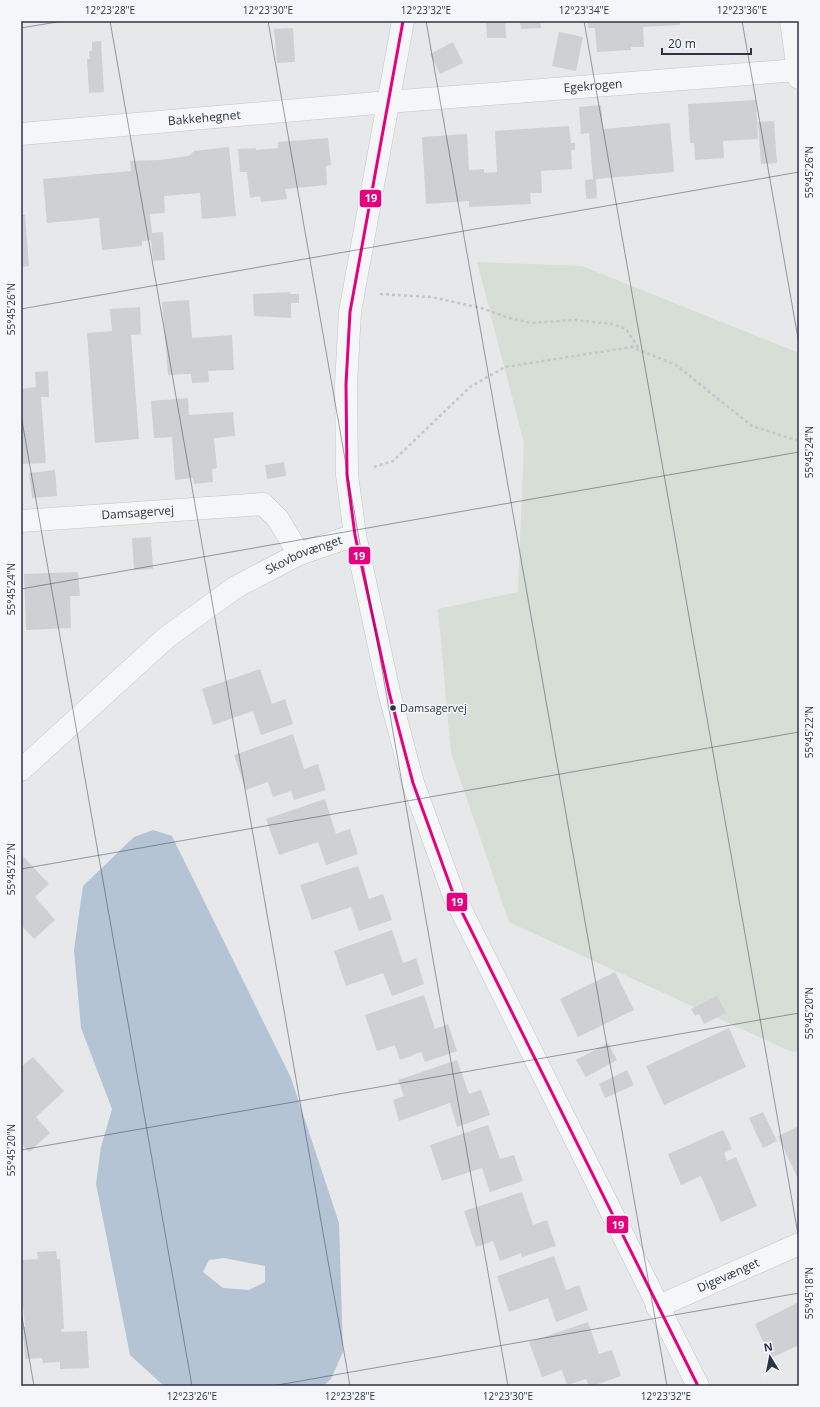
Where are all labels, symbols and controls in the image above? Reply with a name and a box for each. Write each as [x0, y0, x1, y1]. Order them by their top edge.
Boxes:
text: 12°23'28"E [85, 3, 135, 17]
text: 12°23'30"E [243, 3, 293, 17]
text: 12°23'32"E [401, 3, 451, 17]
text: 12°23'34"E [559, 3, 609, 17]
text: 12°23'36"E [717, 3, 767, 17]
scale bar [662, 30, 751, 56]
text: 20 m [668, 35, 696, 52]
street label: Egekrogen [563, 75, 623, 96]
street label: Bakkehegnet [167, 106, 241, 129]
text: 55°45'26"N [802, 146, 816, 198]
line badge: 19 [359, 189, 382, 208]
text: 19 [365, 190, 377, 205]
text: 55°45'26"N [4, 283, 18, 335]
text: 55°45'24"N [802, 426, 816, 478]
street label: Damsagervej [101, 501, 175, 523]
street label: Skovbovænget [262, 531, 344, 578]
line badge: 19 [348, 546, 371, 565]
text: 19 [353, 548, 365, 563]
text: 55°45'24"N [4, 563, 18, 615]
place label: Damsagervej [400, 700, 467, 715]
marker: Damsagervej [388, 703, 398, 713]
text: 55°45'22"N [802, 706, 816, 758]
text: 55°45'22"N [4, 843, 18, 895]
line badge: 19 [446, 892, 468, 912]
text: 19 [451, 894, 463, 909]
text: 55°45'20"N [802, 987, 816, 1039]
text: 55°45'20"N [4, 1124, 18, 1176]
line badge: 19 [606, 1215, 629, 1234]
text: 19 [612, 1217, 624, 1232]
street label: Digevænget [694, 1254, 762, 1296]
text: 55°45'18"N [802, 1267, 816, 1319]
north arrow [750, 1337, 790, 1377]
text: N [762, 1338, 774, 1355]
text: 12°23'26"E [167, 1389, 217, 1403]
text: 12°23'28"E [325, 1389, 375, 1403]
text: 12°23'30"E [483, 1389, 533, 1403]
text: 12°23'32"E [641, 1389, 691, 1403]

